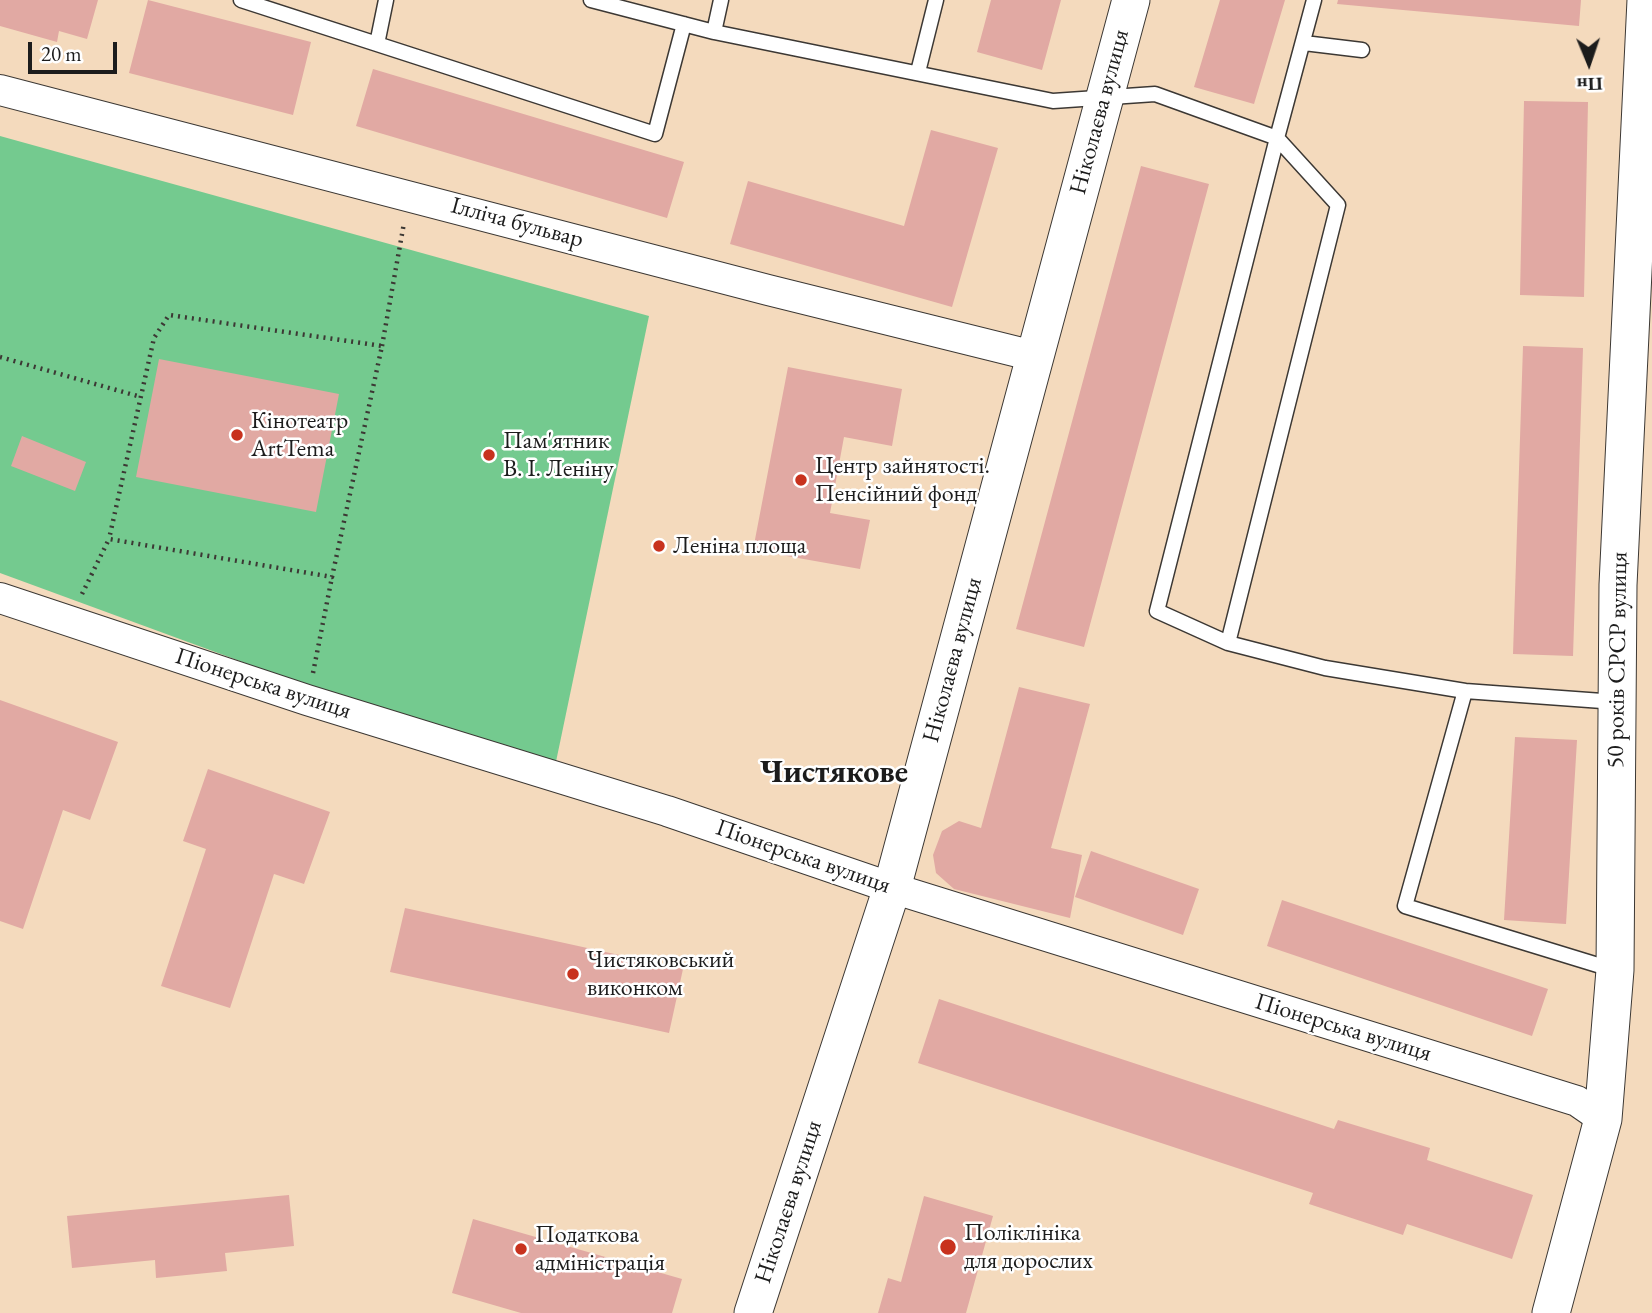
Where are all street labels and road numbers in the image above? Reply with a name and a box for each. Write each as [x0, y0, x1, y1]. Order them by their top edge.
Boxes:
street label: Ніколаєва вулиця [1064, 26, 1136, 198]
street label: Ілліча бульвар [448, 191, 586, 255]
street label: 50 років СРСР вулиця [1602, 551, 1634, 769]
street label: Ніколаєва вулиця [917, 574, 989, 746]
street label: Піонерська вулиця [171, 642, 355, 726]
street label: Піонерська вулиця [712, 814, 894, 900]
street label: Піонерська вулиця [1251, 987, 1435, 1069]
street label: Ніколаєва вулиця [749, 1117, 829, 1287]

